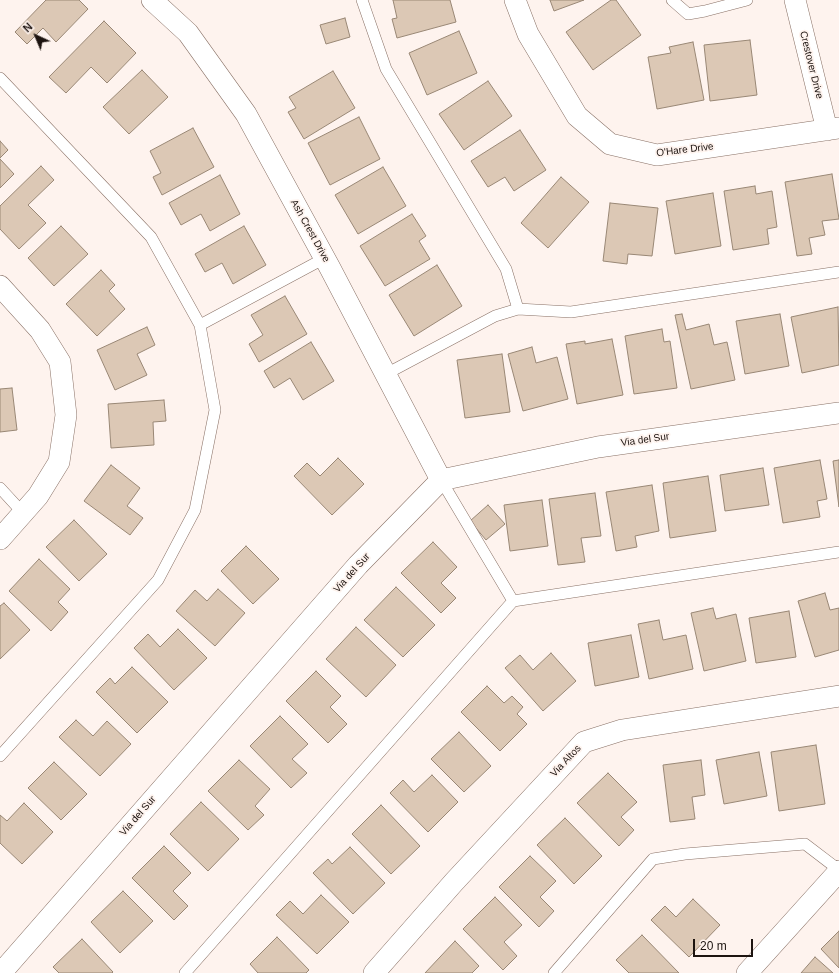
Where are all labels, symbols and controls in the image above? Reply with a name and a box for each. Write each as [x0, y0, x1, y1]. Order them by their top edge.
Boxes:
north arrow [16, 16, 56, 56]
text: N [21, 20, 35, 34]
street label: Crestover Drive [797, 30, 825, 100]
street label: O'Hare Drive [656, 141, 714, 159]
street label: Ash Crest Drive [288, 197, 332, 265]
street label: Via del Sur [620, 431, 670, 449]
street label: Via del Sur [331, 551, 373, 595]
street label: Via Altos [548, 743, 584, 779]
street label: Via del Sur [117, 794, 159, 838]
scale bar [695, 931, 755, 957]
text: 20 m [700, 939, 727, 953]

